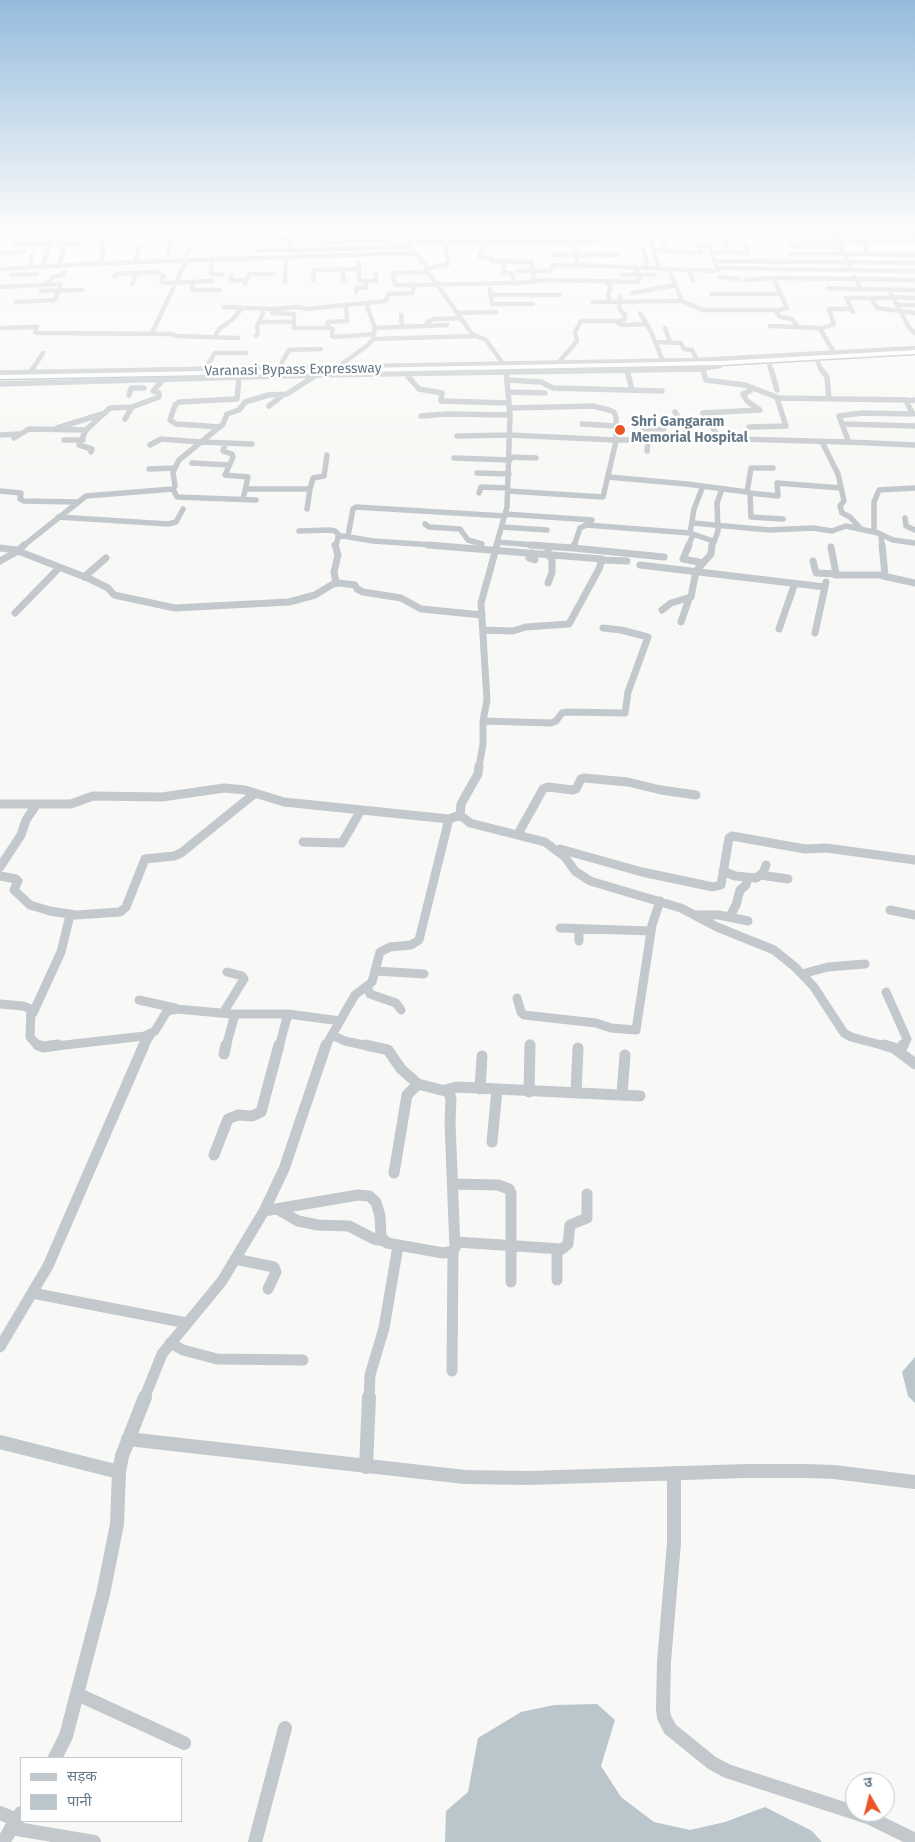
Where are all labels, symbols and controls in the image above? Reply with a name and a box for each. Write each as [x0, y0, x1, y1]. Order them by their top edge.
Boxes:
street label: Varanasi Bypass Expressway [204, 360, 382, 380]
place label: Shri Gangaram Memorial Hospital [631, 414, 748, 447]
marker: Shri Gangaram Memorial Hospital [613, 423, 627, 437]
legend [20, 1757, 182, 1822]
text: सड़क [67, 1767, 97, 1785]
north arrow [845, 1772, 895, 1822]
text: उ [863, 1774, 873, 1792]
text: पानी [67, 1792, 92, 1810]

